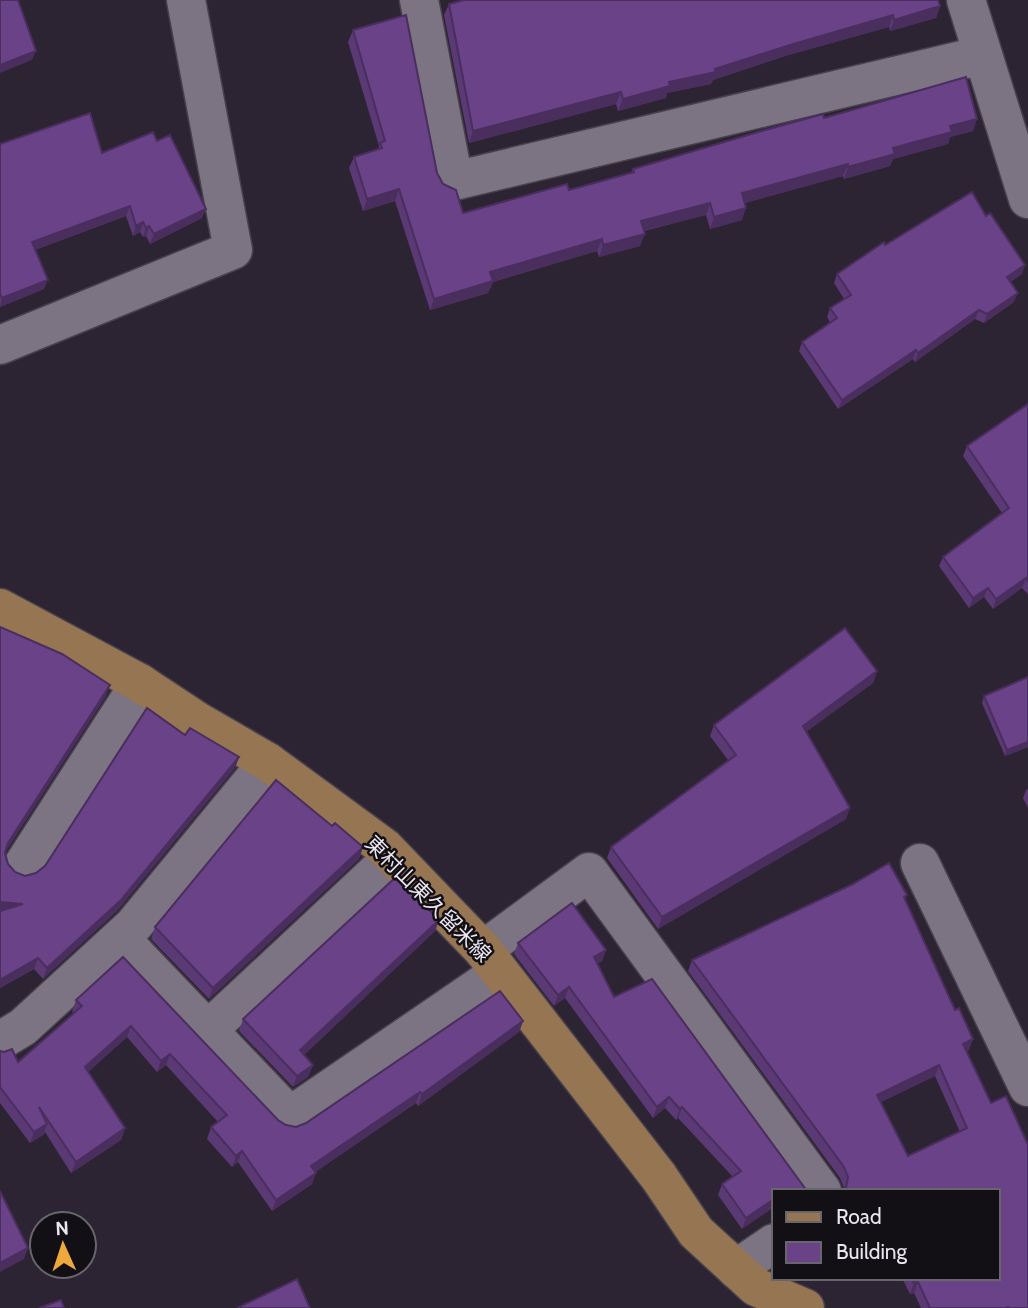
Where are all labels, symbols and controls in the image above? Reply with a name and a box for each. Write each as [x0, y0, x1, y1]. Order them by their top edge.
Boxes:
street label: 東村山東久留米線 [360, 830, 497, 967]
legend [772, 1189, 1000, 1280]
text: Road [836, 1204, 882, 1229]
north arrow [28, 1210, 98, 1280]
text: N [55, 1217, 69, 1240]
text: Building [836, 1239, 908, 1264]

